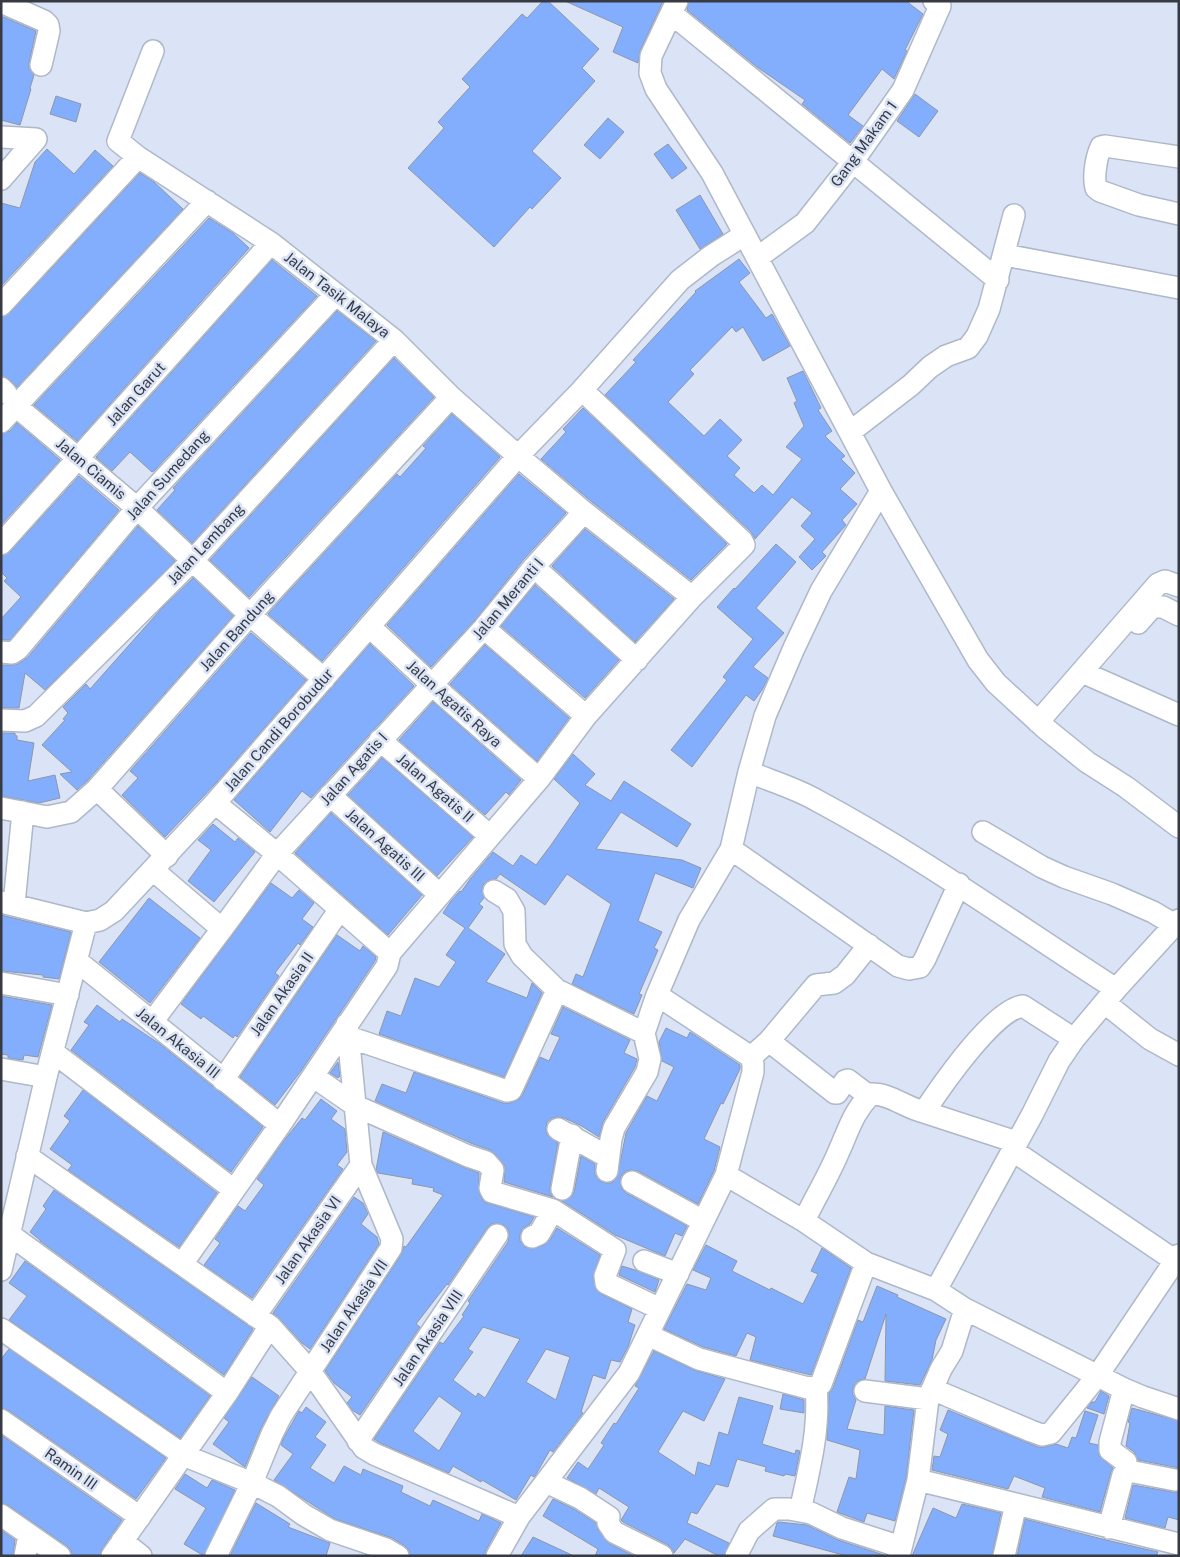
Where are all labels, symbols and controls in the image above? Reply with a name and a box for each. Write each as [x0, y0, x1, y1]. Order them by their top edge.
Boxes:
street label: Gang Makam 1 [827, 98, 900, 190]
street label: Jalan Tasik Malaya [281, 248, 393, 341]
street label: Jalan Garut [103, 359, 168, 429]
street label: Jalan Sumedang [123, 426, 212, 523]
street label: Jalan Ciamis [53, 435, 130, 503]
street label: Jalan Lembang [164, 500, 247, 588]
street label: Jalan Meranti I [469, 555, 546, 643]
street label: Jalan Bandung [196, 587, 277, 674]
street label: Jalan Agatis Raya [403, 657, 505, 751]
street label: Jalan Candi Borobudur [221, 665, 337, 794]
street label: Jalan Agatis I [317, 729, 391, 808]
street label: Jalan Agatis II [394, 750, 477, 825]
street label: Jalan Agatis III [342, 805, 428, 884]
street label: Jalan Akasia II [247, 949, 317, 1039]
street label: Jalan Akasia III [133, 1004, 223, 1081]
street label: Jalan Akasia VI [271, 1192, 344, 1287]
street label: Jalan Akasia VII [316, 1256, 391, 1355]
street label: Jalan Akasia VIII [389, 1287, 466, 1389]
street label: Ramin III [42, 1444, 101, 1493]

